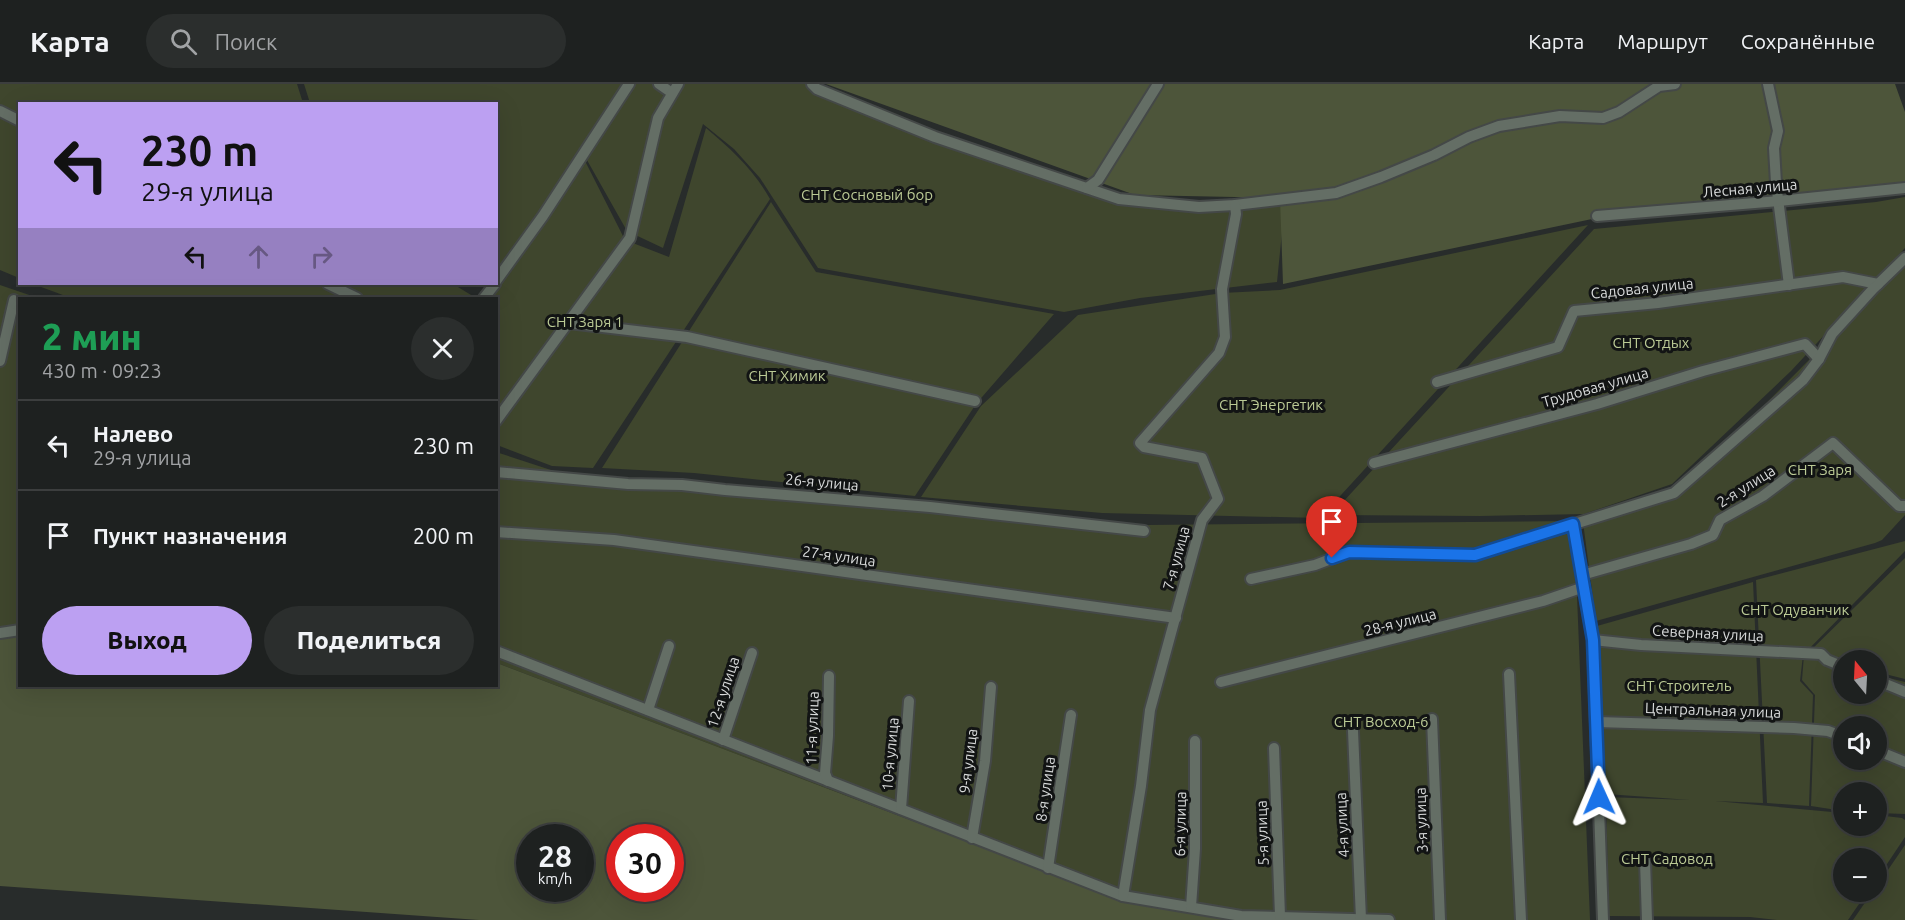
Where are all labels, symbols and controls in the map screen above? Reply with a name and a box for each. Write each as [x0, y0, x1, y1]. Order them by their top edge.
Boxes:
search box [146, 14, 566, 68]
icon: search [167, 25, 200, 58]
text: Карта [30, 26, 110, 57]
text: Поиск [215, 29, 277, 54]
text: Карта [1528, 29, 1584, 53]
text: Маршрут [1617, 29, 1708, 53]
text: Сохранённые [1741, 29, 1875, 53]
icon: left [42, 126, 120, 204]
text: 230 m [141, 127, 258, 174]
street label: Лесная улица [1702, 175, 1798, 201]
text: 29-я улица [141, 176, 274, 206]
park label: СНТ Сосновый бор [801, 186, 933, 203]
icon: left [179, 240, 212, 273]
icon: ahead [242, 240, 275, 273]
icon: right [305, 240, 338, 273]
street label: Садовая улица [1590, 274, 1694, 302]
park label: СНТ Заря 1 [547, 313, 623, 330]
text: 2 мин [42, 316, 142, 357]
button: close [411, 317, 474, 380]
park label: СНТ Отдых [1613, 334, 1690, 351]
text: 430 m · 09:23 [42, 359, 162, 382]
street label: Трудовая улица [1540, 364, 1650, 410]
park label: СНТ Химик [748, 367, 826, 384]
park label: СНТ Энергетик [1219, 396, 1323, 413]
text: Налево [93, 421, 173, 446]
icon: left [42, 429, 75, 462]
text: 230 m [413, 433, 474, 458]
text: 29-я улица [93, 446, 191, 469]
street label: 2-я улица [1714, 461, 1778, 511]
park label: СНТ Заря [1788, 461, 1852, 478]
street label: 26-я улица [784, 470, 860, 494]
pin [1306, 496, 1357, 558]
icon: arrive [1315, 505, 1348, 538]
icon: arrive [42, 519, 75, 552]
text: Пункт назначения [93, 523, 287, 548]
text: 200 m [413, 523, 474, 548]
street label: 7-я улица [1159, 524, 1193, 592]
street label: 27-я улица [801, 542, 877, 570]
park label: СНТ Одуванчик [1741, 601, 1850, 618]
street label: 28-я улица [1362, 605, 1438, 639]
button: Выход [42, 606, 252, 675]
button: Поделиться [264, 606, 474, 675]
street label: Северная улица [1652, 622, 1764, 644]
north arrow [1833, 650, 1887, 704]
map controls [1833, 650, 1887, 902]
street label: 12-я улица [704, 654, 742, 730]
park label: СНТ Строитель [1627, 677, 1732, 694]
street label: 11-я улица [802, 691, 822, 765]
street label: Центральная улица [1645, 699, 1781, 721]
park label: СНТ Восход-6 [1334, 713, 1428, 730]
street label: 10-я улица [878, 716, 902, 792]
button: sound [1833, 716, 1887, 770]
street label: 9-я улица [956, 728, 980, 794]
street label: 8-я улица [1032, 755, 1058, 823]
position arrow [1567, 765, 1631, 829]
button: + [1833, 782, 1887, 836]
street label: 3-я улица [1411, 787, 1431, 853]
street label: 6-я улица [1171, 791, 1189, 857]
street label: 4-я улица [1332, 792, 1352, 858]
street label: 5-я улица [1252, 800, 1272, 866]
speed limit sign: 30 [606, 824, 684, 902]
text: 28 [538, 839, 572, 873]
button: − [1833, 848, 1887, 902]
park label: СНТ Садовод [1621, 850, 1713, 867]
text: km/h [538, 870, 572, 887]

